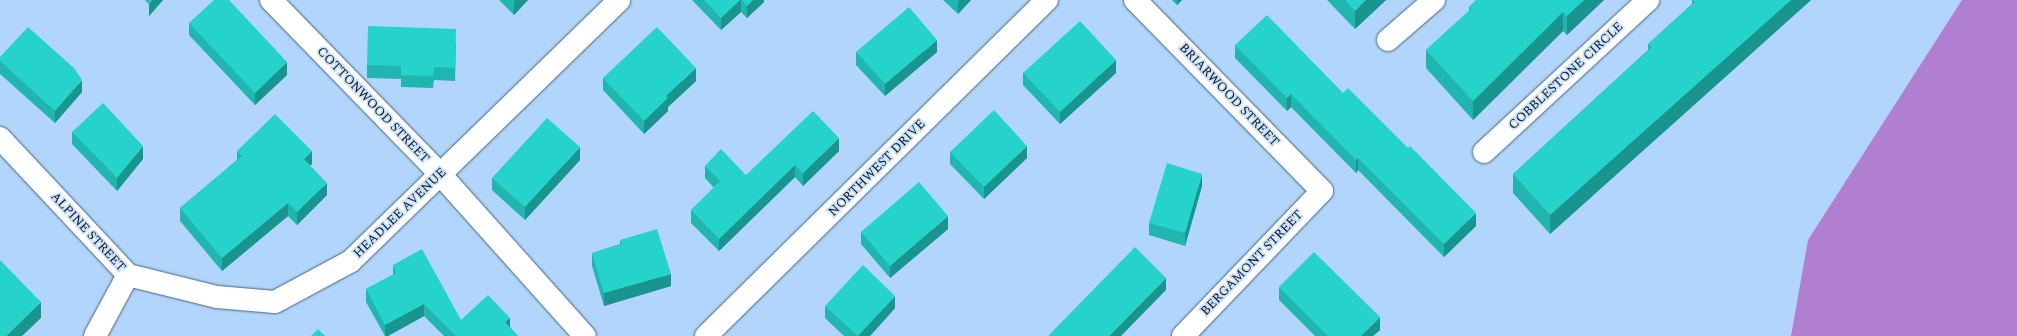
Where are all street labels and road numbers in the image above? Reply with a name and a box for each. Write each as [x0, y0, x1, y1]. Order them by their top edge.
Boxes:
street label: COBBLESTONE CIRCLE [1506, 19, 1626, 133]
street label: BRIARWOOD STREET [1176, 40, 1282, 150]
street label: COTTONWOOD STREET [313, 44, 433, 166]
street label: NORTHWEST DRIVE [825, 116, 929, 220]
street label: HEADLEE AVENUE [350, 165, 450, 261]
street label: ALPINE STREET [47, 189, 129, 275]
street label: BERGAMONT STREET [1198, 207, 1306, 319]

